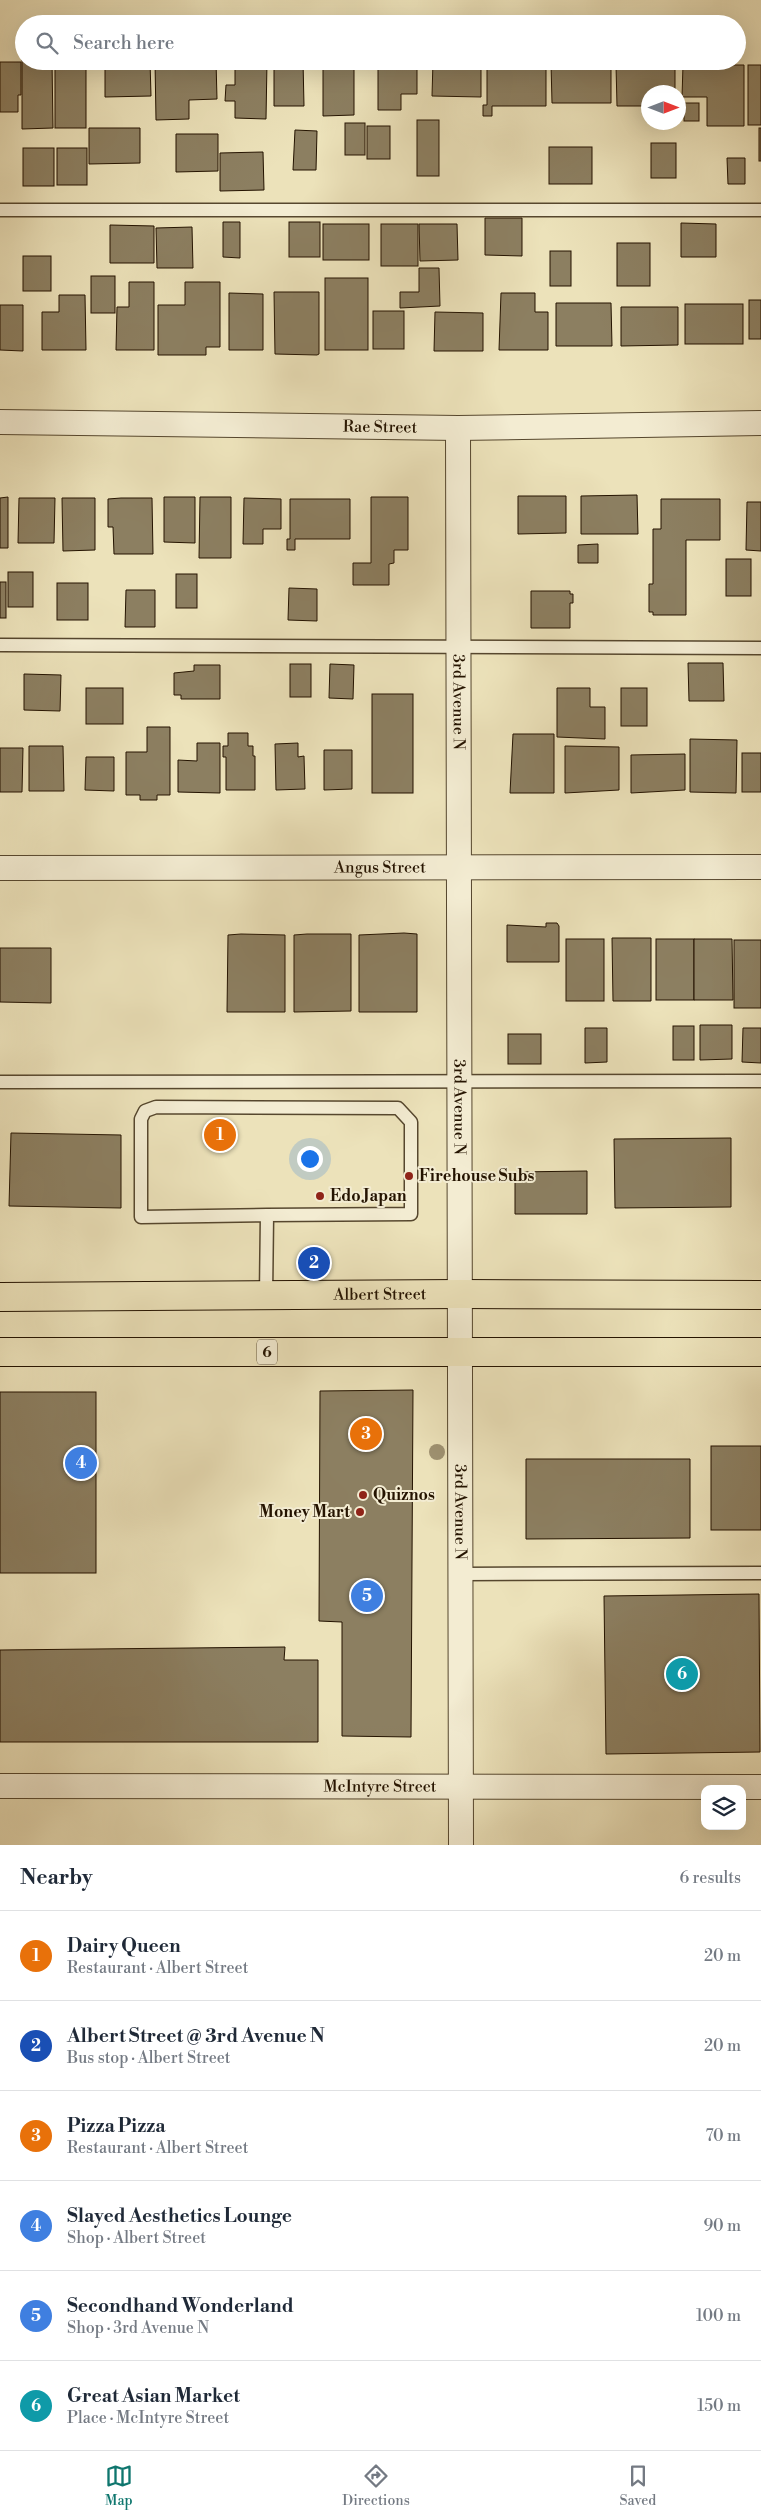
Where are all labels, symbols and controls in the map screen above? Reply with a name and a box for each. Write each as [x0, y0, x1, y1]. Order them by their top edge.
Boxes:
search box [15, 15, 746, 70]
icon: search [33, 29, 61, 57]
text: Search here [73, 31, 174, 55]
north arrow [641, 85, 686, 130]
street label: Rae Street [343, 416, 418, 437]
street label: 3rd Avenue N [448, 654, 469, 750]
street label: Angus Street [333, 857, 426, 878]
street label: 3rd Avenue N [449, 1059, 470, 1155]
pin: 1 [204, 1116, 236, 1154]
your location [297, 1146, 323, 1172]
place label: Firehouse Subs [419, 1166, 535, 1186]
marker: Firehouse Subs [403, 1170, 415, 1182]
place label: Edo Japan [330, 1186, 407, 1206]
marker: Edo Japan [314, 1190, 326, 1202]
pin: 2 [298, 1244, 330, 1282]
street label: Albert Street [333, 1284, 427, 1305]
road number: 6 [257, 1340, 277, 1364]
pin: 3 [350, 1415, 382, 1453]
pin: 4 [65, 1444, 97, 1482]
street label: 3rd Avenue N [450, 1464, 470, 1560]
place label: Quiznos [373, 1485, 435, 1505]
marker: Quiznos [357, 1489, 369, 1501]
place label: Money Mart [259, 1502, 350, 1522]
marker: Money Mart [354, 1506, 366, 1518]
pin: 5 [351, 1577, 383, 1615]
pin: 6 [666, 1655, 698, 1693]
street label: McIntyre Street [323, 1776, 437, 1797]
map controls [701, 1785, 746, 1830]
button: layers [701, 1785, 746, 1830]
text: Nearby [20, 1865, 93, 1891]
text: 6 results [680, 1868, 741, 1888]
text: Dairy Queen [67, 1934, 181, 1958]
text: 1 [32, 1946, 40, 1966]
text: 20 m [704, 1946, 741, 1966]
text: Restaurant · Albert Street [67, 1958, 248, 1978]
text: Albert Street @ 3rd Avenue N [67, 2024, 325, 2048]
text: 2 [31, 2036, 41, 2056]
text: 20 m [704, 2036, 741, 2056]
text: Bus stop · Albert Street [67, 2048, 230, 2068]
text: Pizza Pizza [67, 2114, 166, 2138]
text: 3 [31, 2126, 41, 2146]
text: 70 m [705, 2126, 741, 2146]
text: Restaurant · Albert Street [67, 2138, 248, 2158]
text: Slayed Aesthetics Lounge [67, 2204, 292, 2228]
text: 4 [31, 2216, 41, 2236]
text: 90 m [703, 2216, 741, 2236]
text: Shop · Albert Street [67, 2228, 206, 2248]
text: Secondhand Wonderland [67, 2294, 294, 2318]
text: 5 [31, 2306, 41, 2326]
text: 100 m [696, 2306, 741, 2326]
text: Shop · 3rd Avenue N [67, 2318, 209, 2338]
text: Great Asian Market [67, 2384, 240, 2408]
text: 6 [31, 2396, 41, 2416]
text: 150 m [697, 2396, 741, 2416]
text: Place · McIntyre Street [67, 2408, 229, 2428]
tab: Map [105, 2462, 133, 2510]
tab: Directions [342, 2462, 410, 2510]
tab: Saved [619, 2462, 656, 2510]

